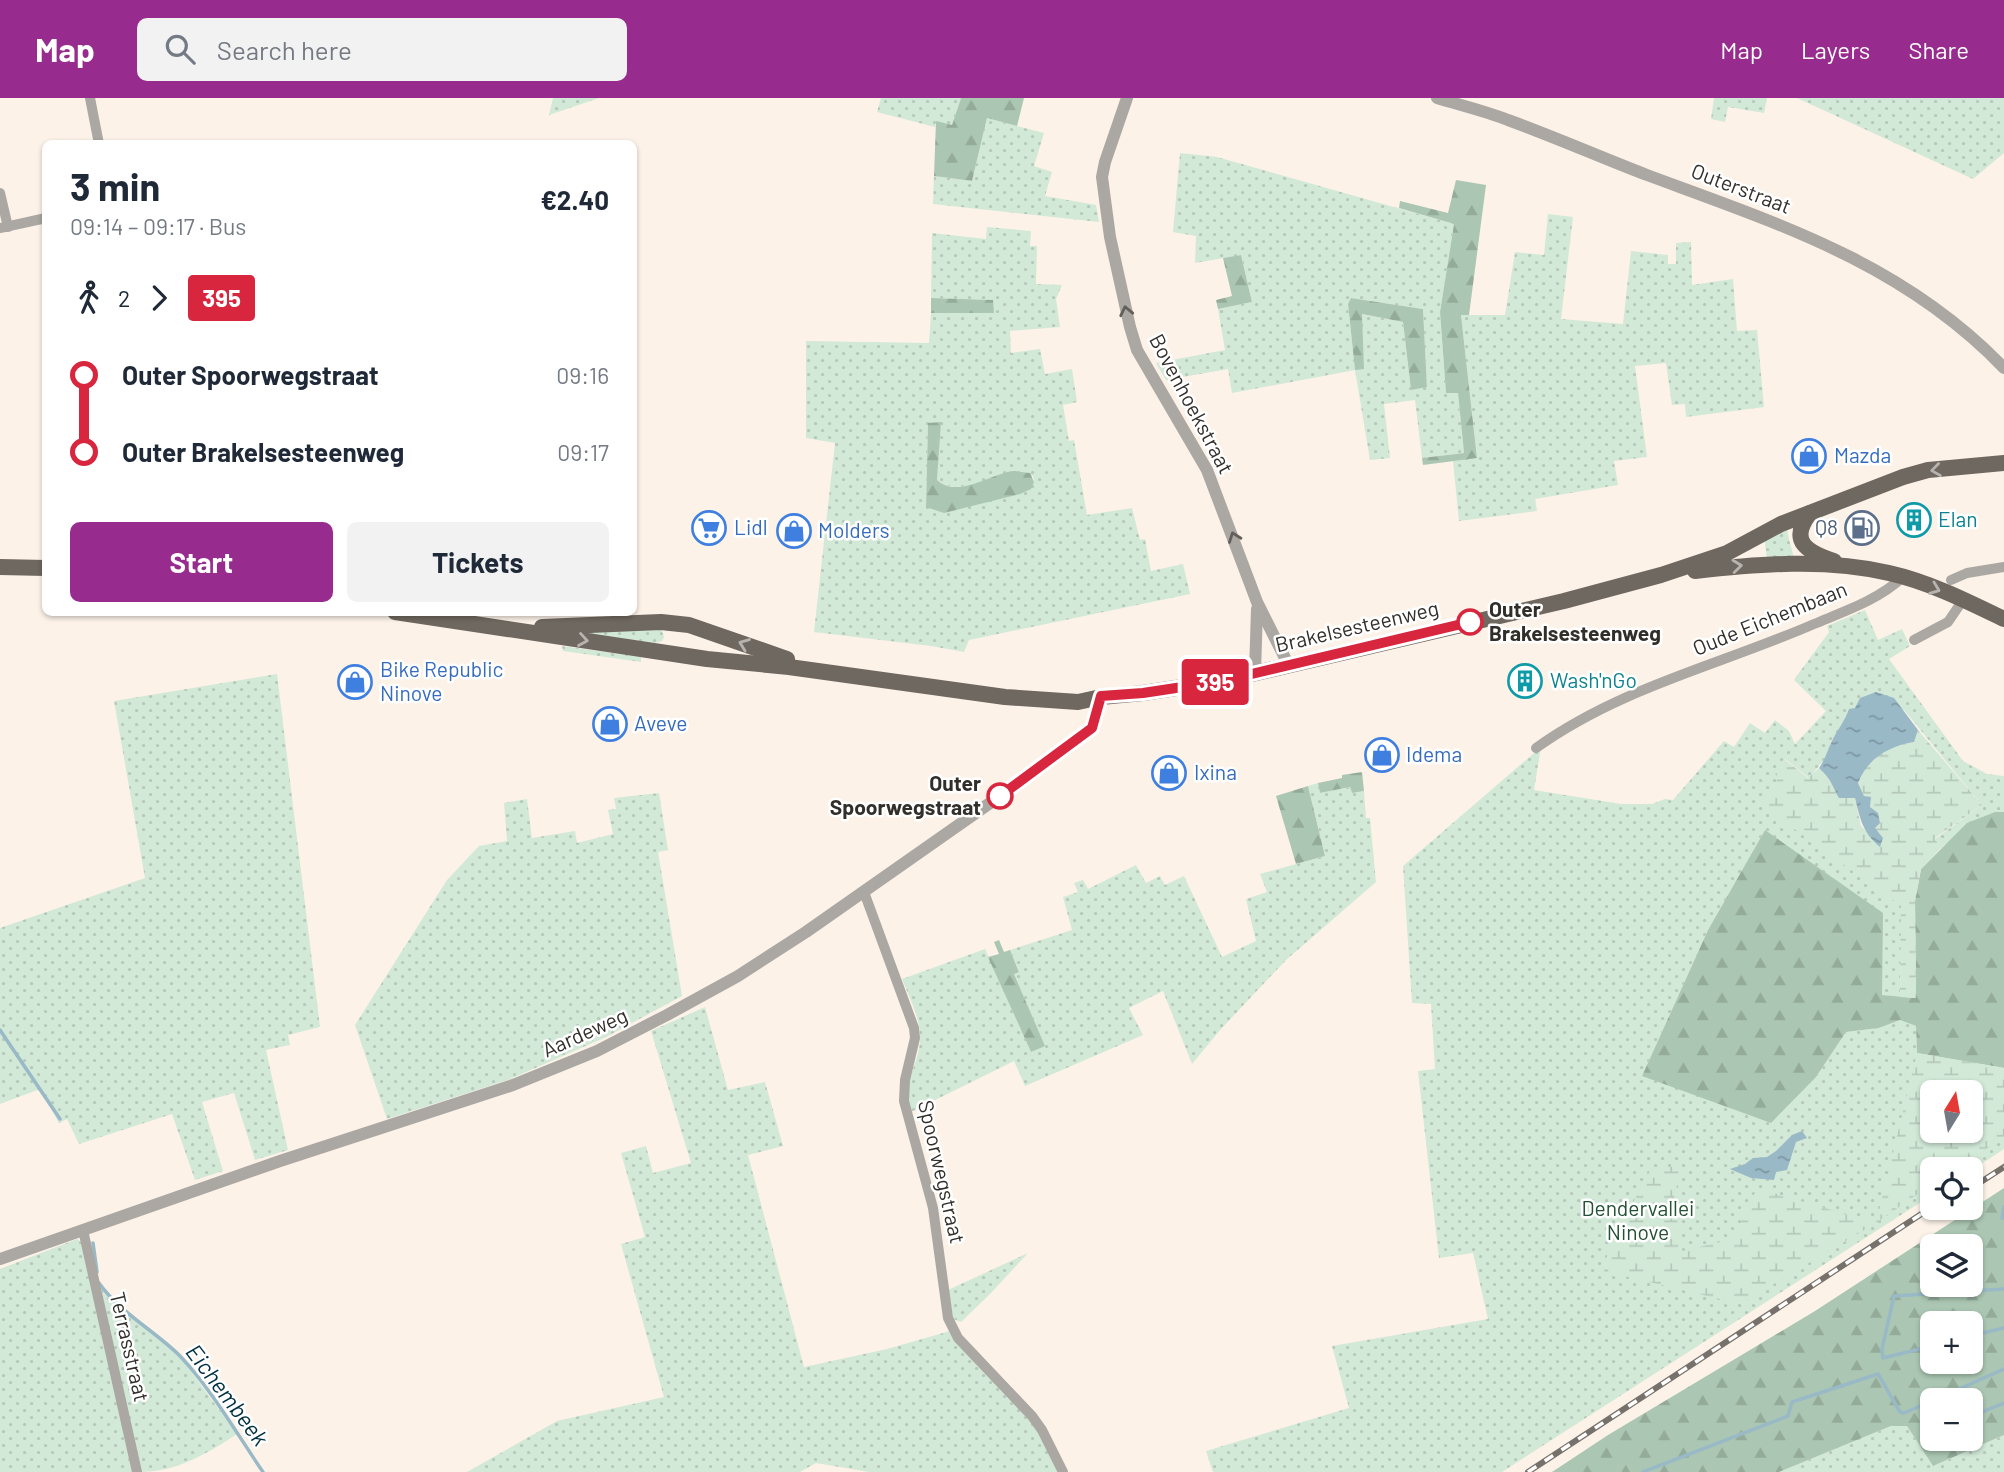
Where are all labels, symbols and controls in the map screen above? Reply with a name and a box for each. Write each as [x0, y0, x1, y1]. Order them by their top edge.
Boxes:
search box [137, 18, 627, 81]
text: Map [35, 29, 95, 69]
icon: search [161, 30, 199, 68]
text: Search here [217, 34, 352, 65]
text: Map [1720, 35, 1763, 64]
text: Layers [1801, 35, 1870, 64]
text: Share [1908, 35, 1969, 64]
street label: Outerstraat [1688, 157, 1795, 218]
text: 3 min [70, 163, 160, 209]
text: €2.40 [540, 184, 609, 215]
text: 09:14 – 09:17 · Bus [70, 212, 246, 240]
icon: walk [70, 279, 108, 317]
icon: forward [140, 279, 178, 317]
text: 395 [202, 283, 241, 312]
text: 2 [118, 284, 130, 312]
one-way arrow [1120, 305, 1135, 317]
street label: Bovenhoekstraat [1145, 329, 1240, 478]
text: Outer Spoorwegstraat [122, 359, 379, 390]
text: 09:16 [556, 361, 609, 389]
text: Outer Brakelsesteenweg [122, 436, 404, 467]
shop icon: Mazda [1790, 437, 1828, 475]
text: 09:17 [557, 438, 609, 466]
place label: Mazda [1834, 442, 1891, 467]
one-way arrow [1930, 462, 1942, 477]
building icon: Elan [1895, 501, 1933, 539]
place label: Elan [1938, 506, 1978, 531]
supermarket icon: Lidl [690, 509, 728, 547]
fuel station icon: Q8 [1843, 509, 1881, 547]
shop icon: Molders [775, 512, 813, 550]
place label: Lidl [734, 514, 768, 539]
place label: Q8 [1815, 514, 1838, 539]
place label: Molders [818, 517, 890, 542]
button: Start [70, 522, 333, 602]
button: Tickets [347, 522, 609, 602]
one-way arrow [1228, 532, 1242, 544]
one-way arrow [1731, 559, 1743, 574]
street label: Oude Eichembaan [1689, 575, 1850, 660]
one-way arrow [1929, 580, 1941, 594]
street label: Brakelsesteenweg [1273, 595, 1441, 656]
place label: Outer Brakelsesteenweg [1489, 596, 1661, 645]
marker: Outer Brakelsesteenweg [1457, 609, 1483, 635]
one-way arrow [578, 633, 589, 648]
one-way arrow [739, 639, 751, 653]
place label: Bike Republic Ninove [380, 656, 503, 705]
line badge: 395 [1175, 659, 1255, 705]
building icon: Wash'nGo [1506, 662, 1544, 700]
shop icon: Bike Republic Ninove [336, 663, 374, 701]
text: 395 [1196, 667, 1234, 696]
place label: Wash'nGo [1550, 667, 1637, 692]
shop icon: Aveve [591, 705, 629, 743]
place label: Aveve [634, 710, 688, 735]
shop icon: Idema [1363, 736, 1401, 774]
place label: Idema [1406, 741, 1462, 766]
shop icon: Ixina [1150, 754, 1188, 792]
place label: Ixina [1194, 759, 1237, 784]
place label: Outer Spoorwegstraat [830, 770, 981, 819]
marker: Outer Spoorwegstraat [987, 783, 1013, 809]
street label: Aardeweg [538, 1002, 631, 1061]
north arrow [1920, 1080, 1983, 1143]
map controls [1920, 1080, 1983, 1451]
street label: Spoorwegstraat [914, 1098, 971, 1246]
button: locate [1920, 1157, 1983, 1220]
park label: Dendervallei Ninove [1582, 1195, 1694, 1244]
button: layers [1920, 1234, 1983, 1297]
street label: Terrasstraat [106, 1289, 155, 1404]
button: + [1920, 1311, 1983, 1374]
water label: Eichembeek [181, 1338, 275, 1451]
button: − [1920, 1388, 1983, 1451]

